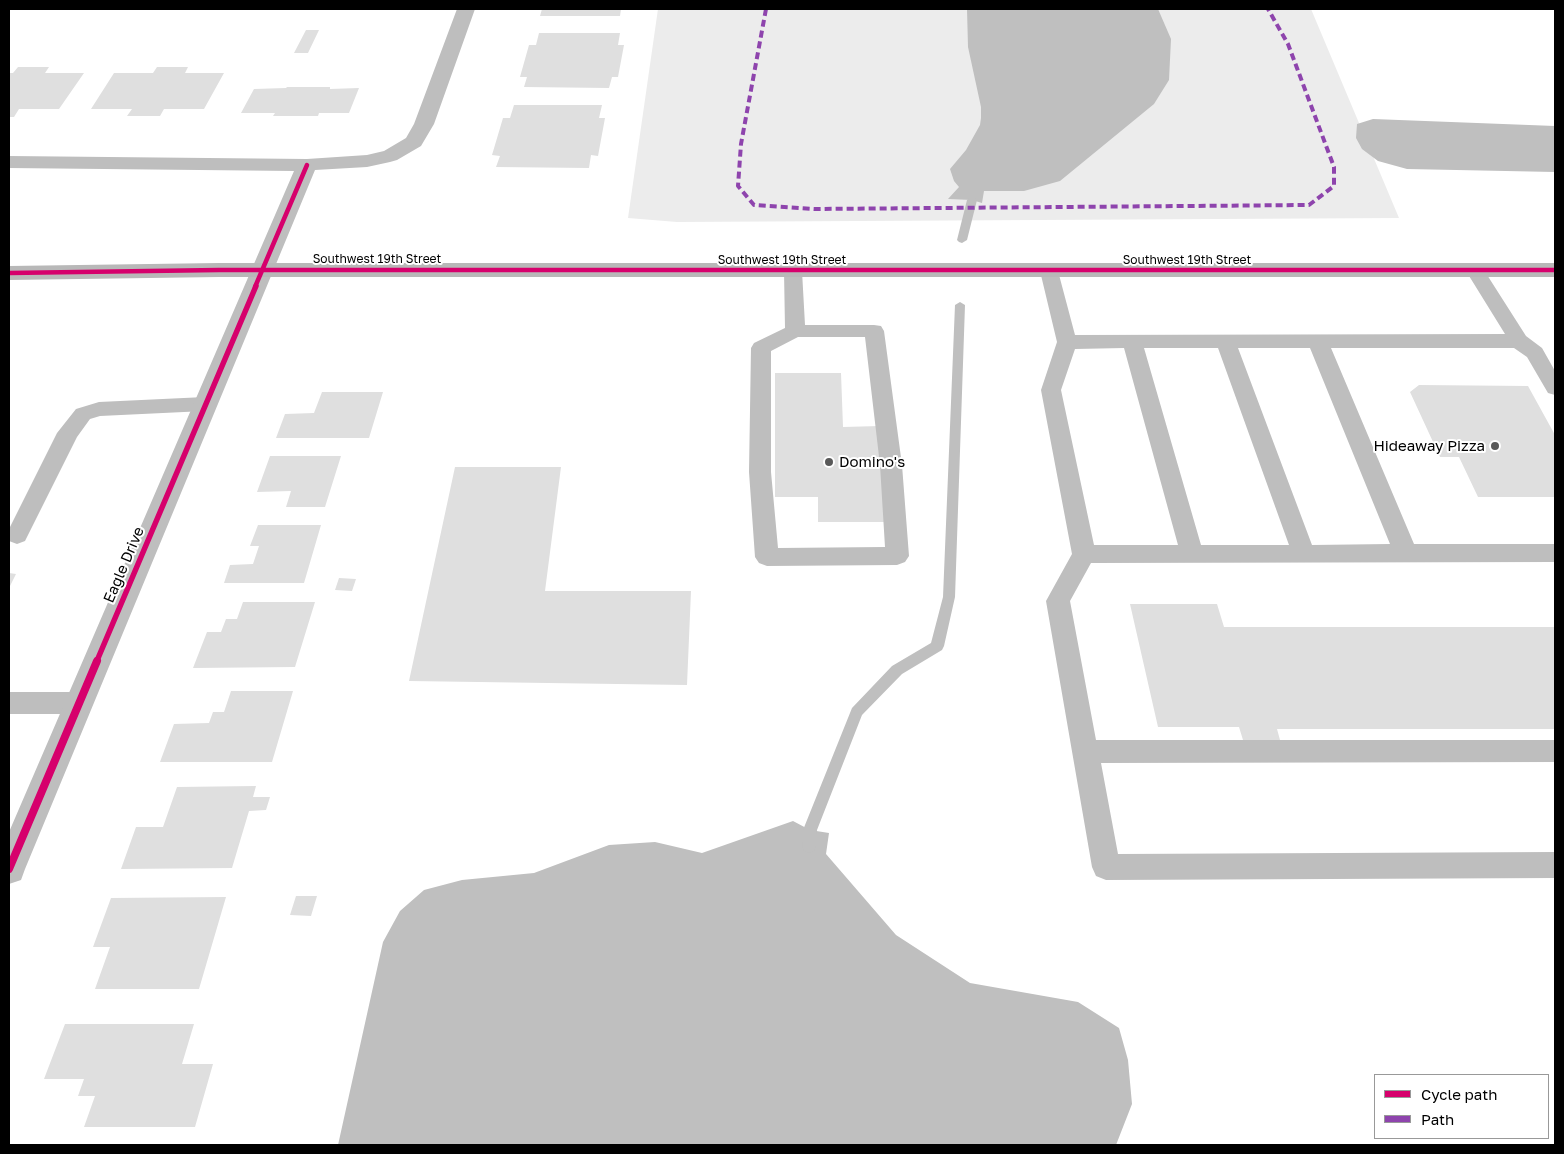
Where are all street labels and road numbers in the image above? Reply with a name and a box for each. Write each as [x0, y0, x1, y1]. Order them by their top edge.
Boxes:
street label: Southwest 19th Street [313, 252, 441, 266]
street label: Southwest 19th Street [718, 253, 846, 267]
street label: Southwest 19th Street [1123, 253, 1251, 267]
street label: Eagle Drive [100, 524, 148, 606]

